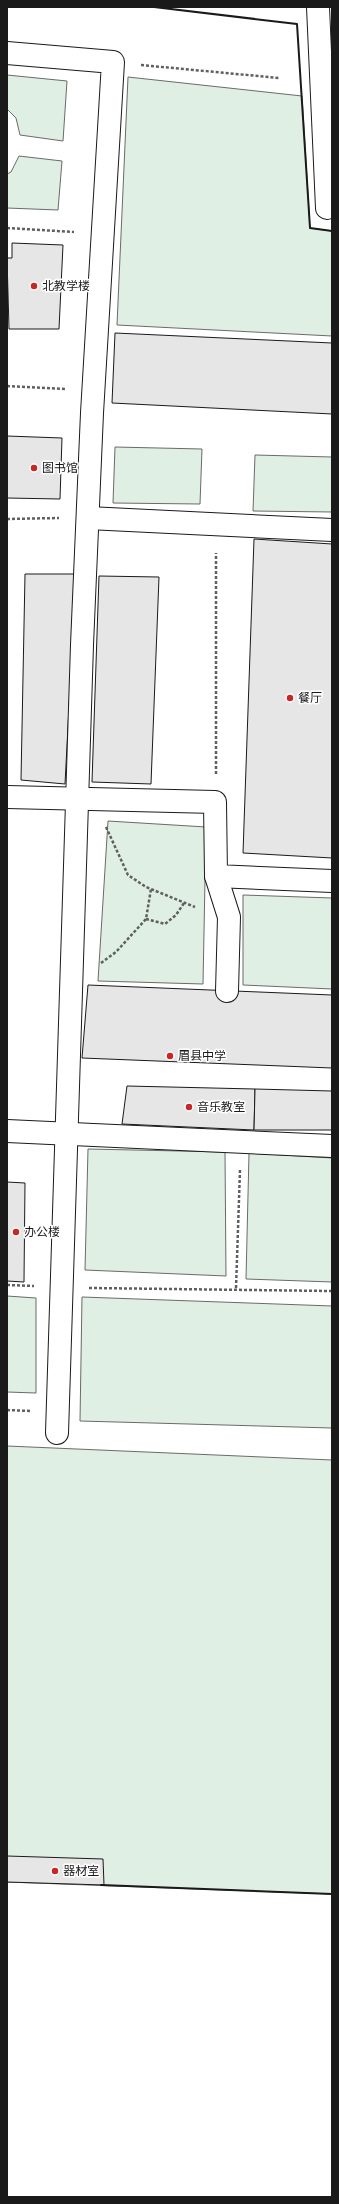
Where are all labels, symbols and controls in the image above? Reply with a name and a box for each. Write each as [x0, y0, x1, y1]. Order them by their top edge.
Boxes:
place label: 北教学楼 [42, 279, 90, 293]
marker: 北教学楼 [29, 281, 39, 291]
place label: 图书馆 [42, 461, 78, 475]
marker: 图书馆 [29, 463, 39, 473]
place label: 餐厅 [298, 691, 322, 705]
marker: 餐厅 [285, 693, 295, 703]
place label: 眉县中学 [178, 1049, 226, 1063]
marker: 眉县中学 [165, 1051, 175, 1061]
place label: 音乐教室 [197, 1100, 245, 1114]
marker: 音乐教室 [184, 1102, 194, 1112]
place label: 办公楼 [24, 1225, 60, 1239]
marker: 办公楼 [11, 1227, 21, 1237]
place label: 器材室 [63, 1864, 99, 1878]
marker: 器材室 [50, 1866, 60, 1876]

